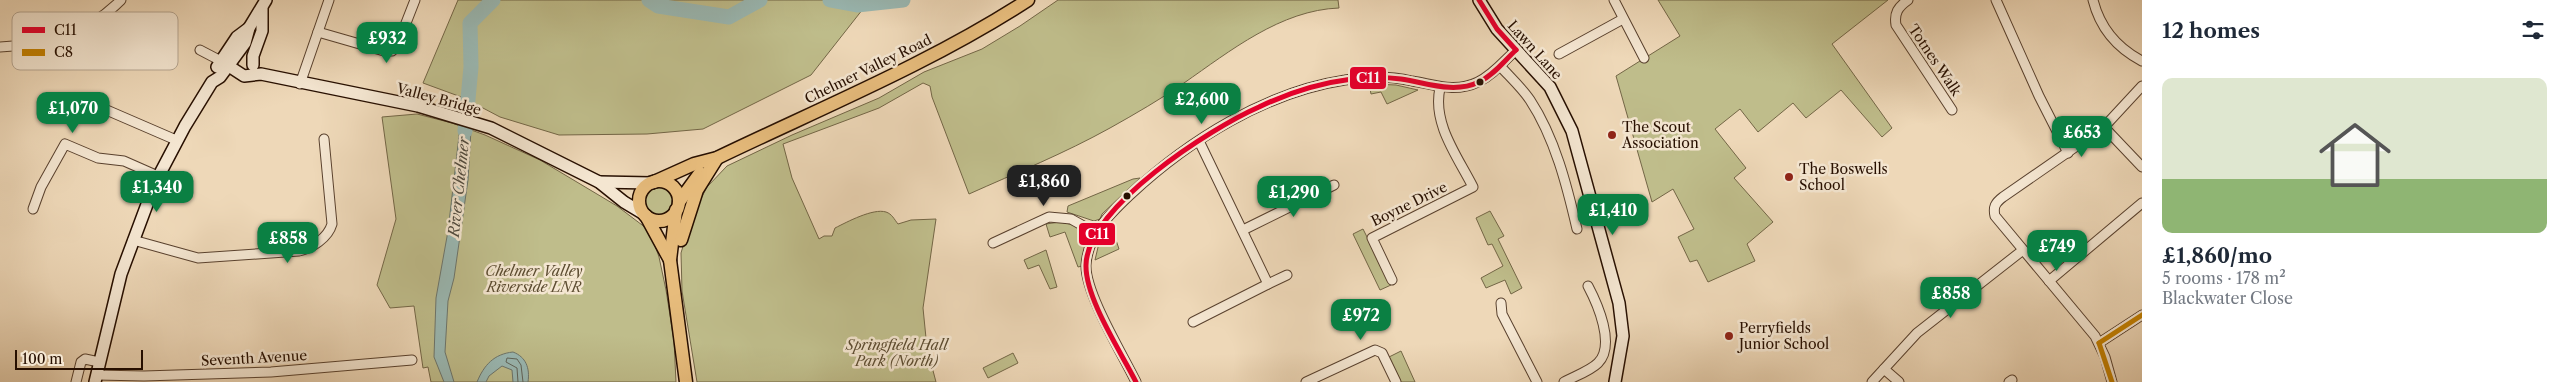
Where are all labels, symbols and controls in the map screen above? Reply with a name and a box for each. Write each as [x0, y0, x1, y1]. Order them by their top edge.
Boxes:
legend [12, 12, 178, 70]
icon: filters [2519, 16, 2547, 44]
street label: Lawn Lane [1504, 17, 1566, 83]
text: 12 homes [2162, 18, 2260, 43]
text: C11 [54, 21, 77, 39]
street label: Totnes Walk [1905, 21, 1966, 100]
pin: £932 [357, 22, 417, 64]
text: £932 [368, 28, 406, 48]
street label: Chelmer Valley Road [802, 30, 935, 108]
text: C8 [54, 43, 73, 61]
line badge: C11 [1349, 66, 1387, 90]
text: C11 [1356, 69, 1381, 87]
unlabelled marker [1475, 77, 1485, 87]
street label: Valley Bridge [394, 79, 483, 119]
pin: £2,600 [1161, 82, 1243, 125]
text: £2,600 [1175, 89, 1229, 109]
pin: £1,070 [32, 92, 114, 134]
text: £1,070 [48, 98, 98, 118]
icon: home [2310, 110, 2400, 200]
pin: £653 [2052, 116, 2112, 158]
place label: The Scout Association [1621, 118, 1699, 152]
text: £653 [2063, 122, 2101, 142]
marker: The Scout Association [1606, 129, 1618, 141]
water label: River Chelmer [444, 135, 473, 239]
place label: The Boswells School [1799, 160, 1888, 194]
pin: £1,860 [1003, 164, 1085, 207]
pin: £1,340 [116, 170, 198, 213]
text: £1,860 [1018, 171, 1070, 191]
marker: The Boswells School [1783, 171, 1795, 183]
pin: £1,290 [1253, 176, 1335, 218]
text: £1,340 [131, 177, 183, 197]
street label: Boyne Drive [1368, 178, 1450, 230]
text: £1,290 [1268, 182, 1320, 202]
unlabelled marker [1122, 191, 1132, 201]
pin: £1,410 [1572, 194, 1654, 236]
text: £1,410 [1588, 200, 1638, 220]
pin: £858 [258, 222, 318, 264]
line badge: C11 [1078, 222, 1116, 246]
text: C11 [1085, 225, 1110, 243]
text: £858 [268, 228, 308, 248]
pin: £749 [2027, 230, 2087, 272]
text: £749 [2038, 236, 2076, 256]
text: £1,860/mo [2162, 243, 2272, 268]
park label: Chelmer Valley Riverside LNR [485, 262, 583, 296]
text: 5 rooms · 178 m² [2162, 268, 2286, 288]
pin: £858 [1921, 276, 1981, 319]
text: £858 [1931, 283, 1971, 303]
text: Blackwater Close [2162, 288, 2293, 308]
pin: £972 [1331, 298, 1391, 341]
text: £972 [1342, 305, 1380, 325]
place label: Perryfields Junior School [1737, 319, 1829, 353]
marker: Perryfields Junior School [1723, 330, 1735, 342]
park label: Springfield Hall Park (North) [845, 336, 949, 370]
street label: Seventh Avenue [200, 346, 308, 370]
scale bar [15, 347, 142, 370]
text: 100 m [22, 350, 62, 368]

